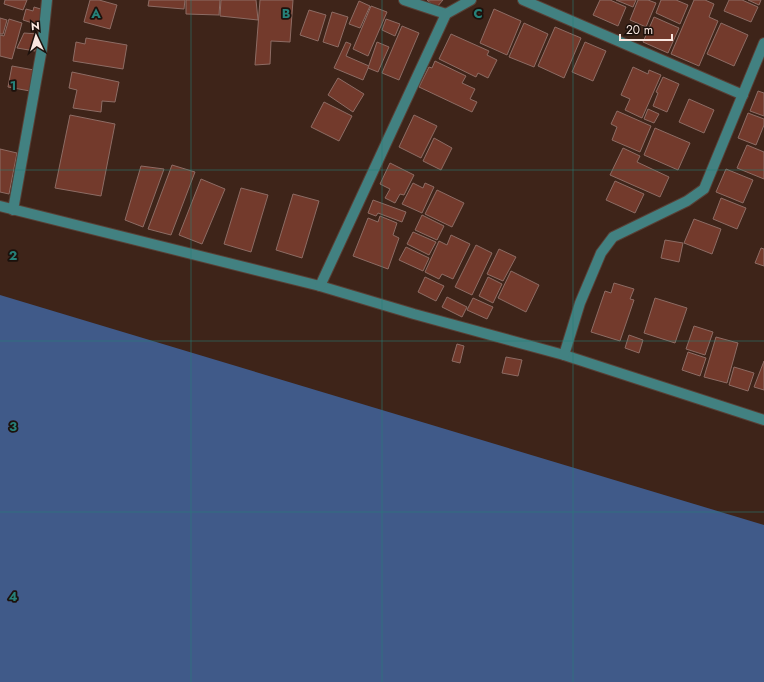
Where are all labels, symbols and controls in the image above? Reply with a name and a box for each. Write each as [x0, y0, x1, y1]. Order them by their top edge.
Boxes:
text: A [90, 4, 101, 23]
text: B [282, 4, 291, 23]
text: C [473, 4, 483, 23]
north arrow [16, 16, 56, 56]
scale bar [620, 16, 672, 42]
text: N [30, 18, 40, 34]
text: 20 m [626, 21, 653, 39]
text: 1 [10, 76, 16, 95]
text: 2 [9, 246, 17, 265]
text: 3 [9, 417, 17, 436]
text: 4 [8, 587, 18, 606]

